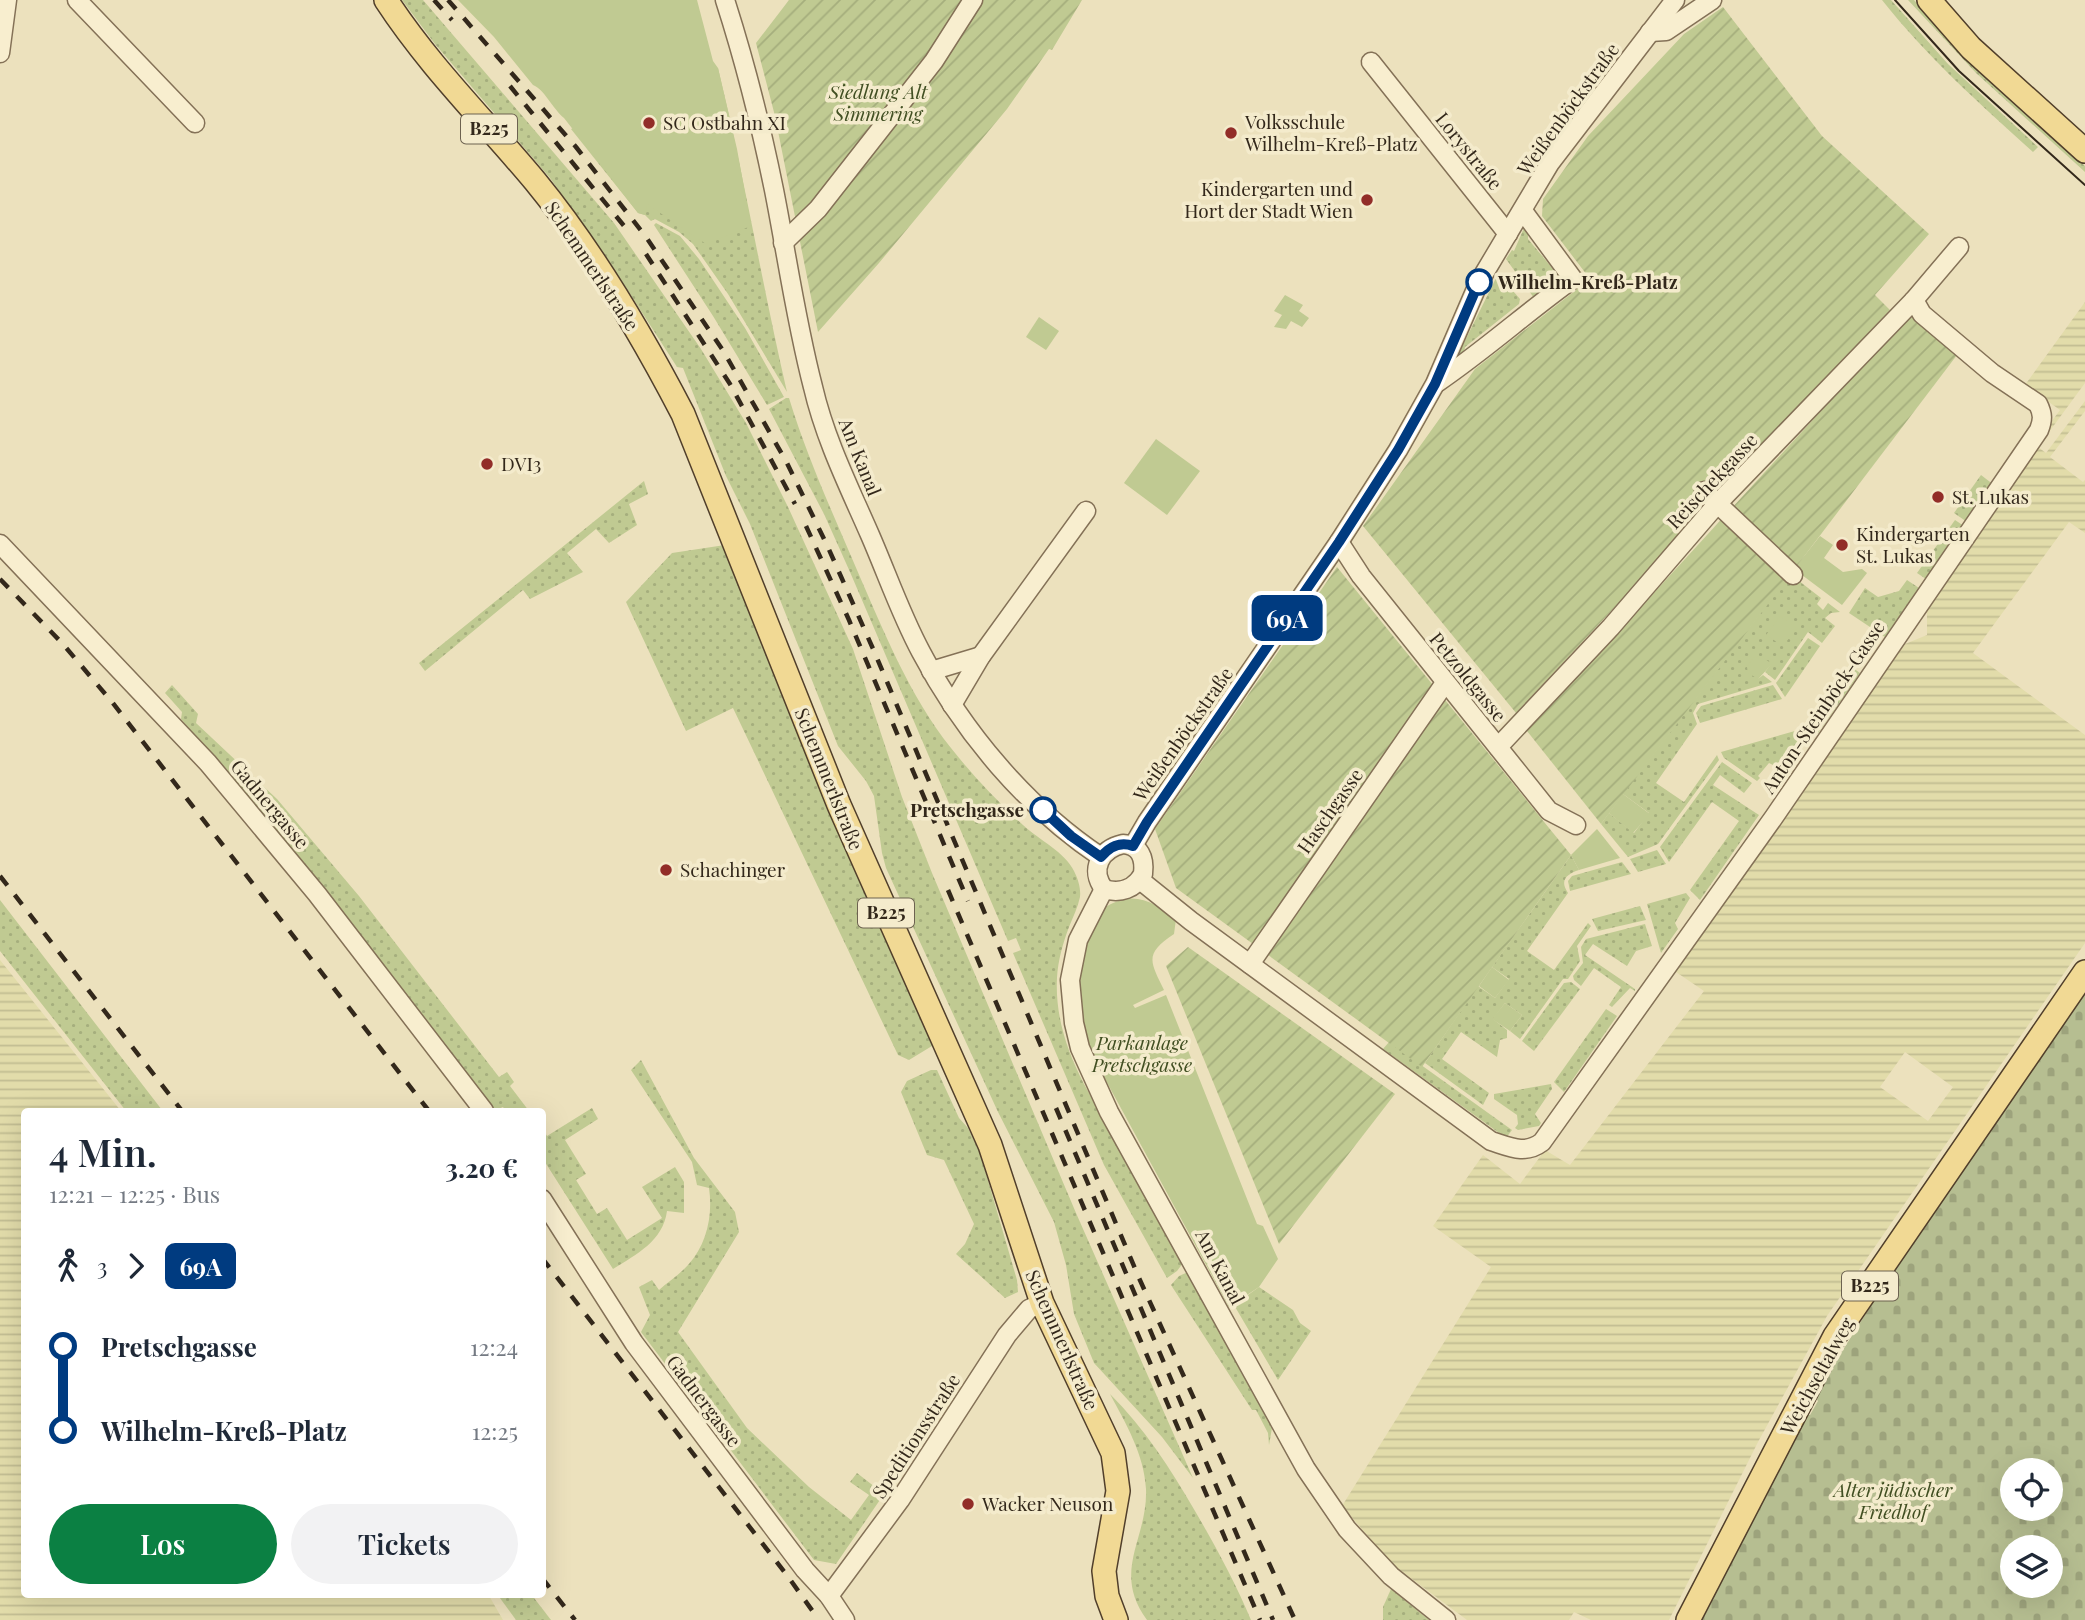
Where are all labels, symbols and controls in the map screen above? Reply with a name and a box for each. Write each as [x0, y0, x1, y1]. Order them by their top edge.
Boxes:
street label: Weißenböckstraße [1510, 37, 1624, 181]
park label: Siedlung Alt Simmering [828, 78, 929, 126]
street label: Lorystraße [1430, 106, 1509, 195]
place label: Volksschule Wilhelm-Kreß-Platz [1244, 108, 1417, 156]
place label: SC Ostbahn XI [663, 109, 786, 135]
road number: B225 [461, 114, 517, 144]
marker: SC Ostbahn XI [641, 115, 657, 131]
marker: Volksschule Wilhelm-Kreß-Platz [1223, 125, 1239, 141]
place label: Kindergarten und Hort der Stadt Wien [1184, 175, 1354, 223]
marker: Kindergarten und Hort der Stadt Wien [1359, 192, 1375, 208]
street label: Schemmerlstraße [540, 196, 646, 335]
place label: Wilhelm-Kreß-Platz [1497, 268, 1678, 294]
marker: Wilhelm-Kreß-Platz [1466, 269, 1492, 295]
street label: Am Kanal [833, 413, 888, 500]
street label: Reischekgasse [1660, 427, 1763, 534]
place label: DVI3 [501, 450, 541, 476]
marker: DVI3 [479, 456, 495, 472]
place label: St. Lukas [1952, 483, 2029, 509]
marker: St. Lukas [1930, 489, 1946, 505]
place label: Kindergarten St. Lukas [1856, 520, 1971, 568]
marker: Kindergarten St. Lukas [1834, 537, 1850, 553]
line badge: 69A [1247, 595, 1327, 641]
text: 69A [1266, 602, 1308, 634]
street label: Anton-Steinböck-Gasse [1754, 615, 1890, 799]
street label: Petzoldgasse [1424, 626, 1513, 727]
street label: Weißenböckstraße [1126, 661, 1238, 806]
street label: Schemmerlstraße [790, 704, 870, 853]
street label: Gadnergasse [226, 753, 316, 853]
street label: Haschgasse [1290, 763, 1368, 858]
place label: Pretschgasse [910, 796, 1024, 822]
marker: Pretschgasse [1030, 797, 1056, 823]
place label: Schachinger [680, 856, 786, 882]
marker: Schachinger [658, 862, 674, 878]
road number: B225 [858, 898, 914, 928]
park label: Parkanlage Pretschgasse [1091, 1029, 1192, 1077]
text: 4 Min. [49, 1126, 157, 1177]
text: 3.20 € [445, 1150, 518, 1185]
text: 12:21 – 12:25 · Bus [49, 1178, 220, 1209]
street label: Am Kanal [1190, 1223, 1252, 1309]
icon: walk [49, 1247, 87, 1285]
icon: forward [117, 1247, 155, 1285]
text: 3 [97, 1250, 107, 1281]
text: 69A [179, 1250, 222, 1282]
street label: Schemmerlstraße [1020, 1265, 1105, 1414]
road number: B225 [1842, 1272, 1898, 1301]
street label: Weichseltalweg [1773, 1312, 1859, 1440]
text: Pretschgasse [101, 1329, 257, 1364]
text: 12:24 [470, 1331, 518, 1362]
street label: Gadnergasse [662, 1349, 748, 1452]
street label: Speditionsstraße [865, 1368, 965, 1503]
text: Wilhelm-Kreß-Platz [101, 1413, 347, 1448]
text: 12:25 [472, 1415, 518, 1446]
map controls [2000, 1458, 2063, 1598]
button: locate [2000, 1458, 2063, 1521]
park label: Alter jüdischer Friedhof [1832, 1476, 1953, 1524]
place label: Wacker Neuson [981, 1490, 1114, 1516]
marker: Wacker Neuson [960, 1496, 976, 1512]
button: Los [49, 1504, 277, 1584]
button: Tickets [291, 1504, 518, 1584]
button: layers [2000, 1535, 2063, 1598]

